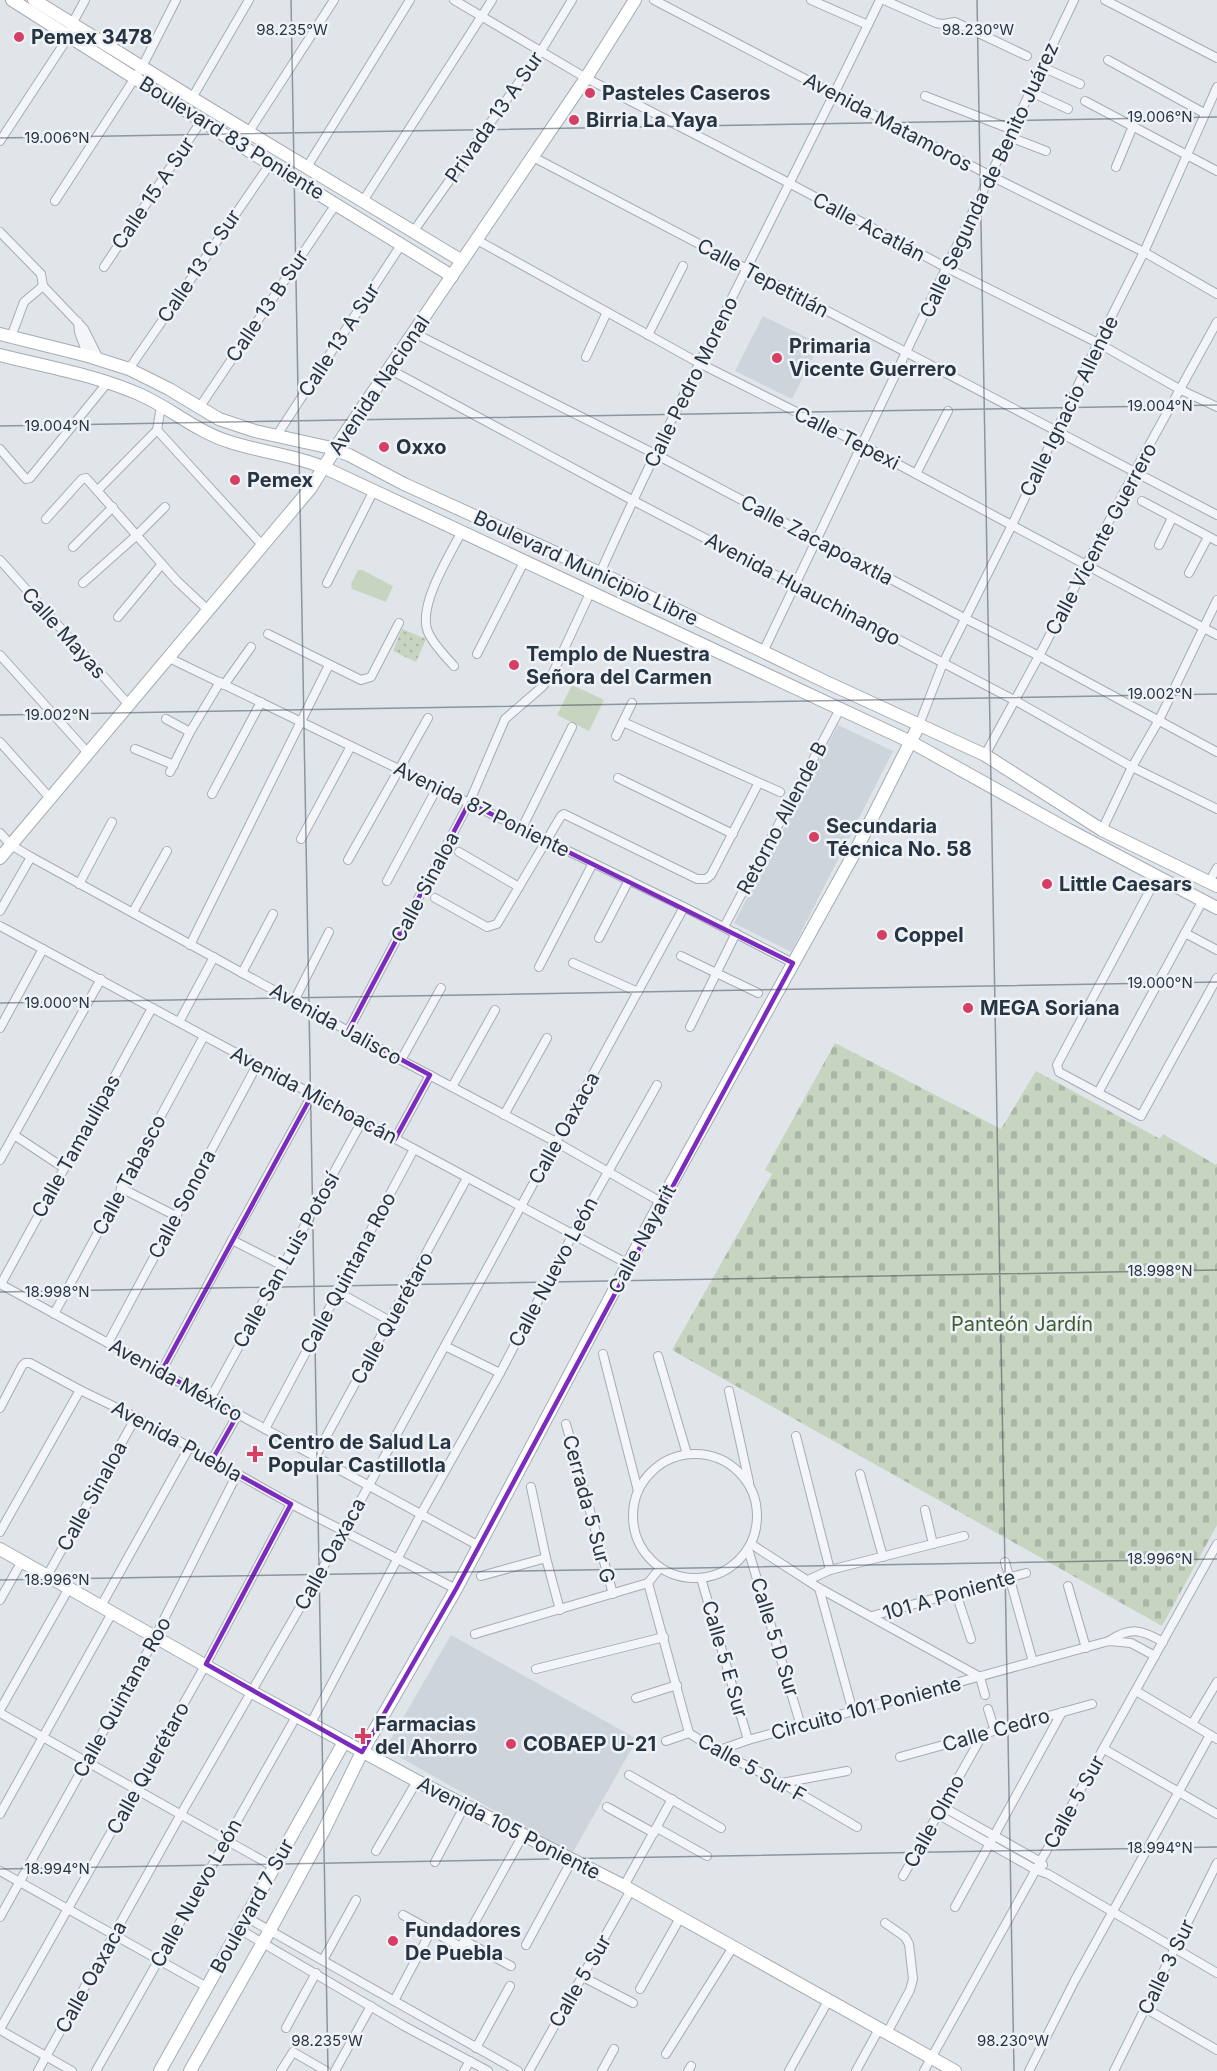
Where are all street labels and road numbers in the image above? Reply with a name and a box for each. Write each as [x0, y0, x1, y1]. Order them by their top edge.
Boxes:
street label: Calle Segunda de Benito Juárez [914, 38, 1064, 322]
street label: Privada 13 A Sur [440, 46, 548, 187]
street label: Avenida Matamoros [800, 67, 976, 177]
street label: Boulevard 83 Poniente [135, 71, 329, 205]
street label: Calle 15 A Sur [107, 132, 200, 254]
street label: Calle Acatlán [809, 187, 929, 267]
street label: Calle 13 C Sur [152, 204, 246, 327]
street label: Calle Tepetitlán [693, 233, 833, 323]
street label: Calle 13 B Sur [221, 245, 314, 367]
street label: Calle 13 A Sur [293, 278, 385, 401]
street label: Calle Pedro Moreno [639, 293, 743, 471]
street label: Avenida Nacional [323, 311, 435, 459]
street label: Calle Ignacio Allende [1015, 312, 1123, 500]
street label: Calle Tepexi [790, 401, 904, 475]
street label: Calle Vicente Guerrero [1040, 439, 1162, 639]
street label: Calle Zacapoaxtla [737, 490, 897, 590]
street label: Boulevard Municipio Libre [470, 505, 702, 631]
street label: Avenida Huauchinango [701, 527, 905, 651]
street label: Calle Mayas [17, 582, 111, 684]
street label: Retorno Allende B [732, 738, 832, 898]
street label: Avenida 87 Poniente [390, 756, 574, 862]
street label: Calle Sinaloa [386, 828, 464, 946]
street label: Avenida Jalisco [266, 978, 406, 1070]
street label: Avenida Michoacán [227, 1041, 401, 1149]
street label: Calle Oaxaca [523, 1068, 605, 1188]
street label: Calle Tamaulipas [27, 1070, 125, 1222]
street label: Calle Tabasco [87, 1111, 171, 1239]
street label: Calle Sonora [143, 1145, 221, 1263]
street label: Calle San Luis Potosí [228, 1168, 344, 1352]
street label: Calle Nayarit [603, 1180, 681, 1298]
street label: Calle Quintana Roo [295, 1188, 401, 1358]
street label: Calle Nuevo León [503, 1193, 603, 1351]
street label: Calle Querétaro [346, 1248, 438, 1388]
street label: Avenida México [105, 1333, 247, 1427]
street label: Avenida Puebla [108, 1395, 246, 1487]
street label: Cerrada 5 Sur G [558, 1432, 620, 1586]
street label: Calle Sinaloa [52, 1437, 132, 1555]
street label: Calle Oaxaca [289, 1494, 371, 1614]
street label: 101 A Poniente [880, 1565, 1018, 1625]
street label: Calle 5 D Sur [746, 1575, 805, 1700]
street label: Calle 5 E Sur [697, 1598, 753, 1721]
street label: Calle Quintana Roo [68, 1613, 176, 1781]
street label: Circuito 101 Poniente [768, 1671, 964, 1745]
street label: Calle Querétaro [102, 1698, 194, 1838]
street label: Calle Cedro [940, 1703, 1052, 1757]
street label: Calle 5 Sur F [694, 1728, 810, 1808]
street label: Calle 5 Sur [1039, 1751, 1110, 1853]
street label: Calle Olmo [899, 1770, 969, 1872]
street label: Avenida 105 Poniente [414, 1771, 604, 1885]
street label: Calle Nuevo León [145, 1814, 247, 1972]
street label: Boulevard 7 Sur [205, 1834, 299, 1977]
street label: Calle 3 Sur [1133, 1915, 1200, 2019]
street label: Calle Oaxaca [50, 1917, 132, 2037]
street label: Calle 5 Sur [544, 1930, 616, 2032]

